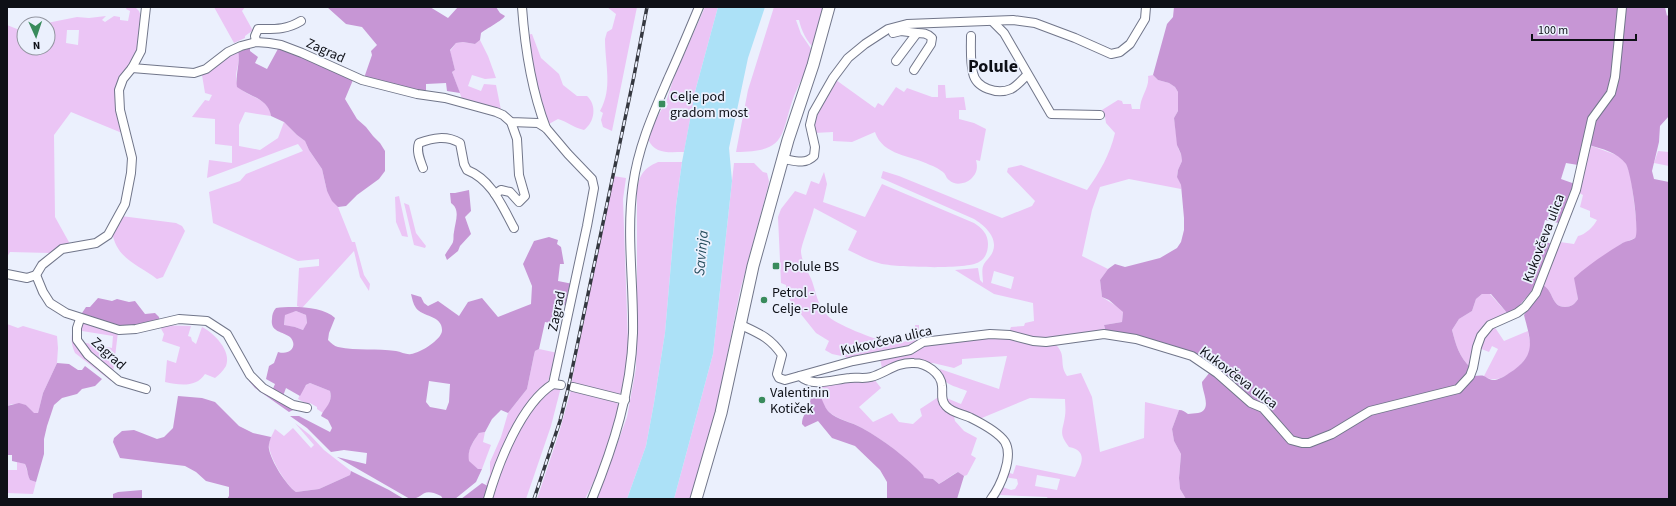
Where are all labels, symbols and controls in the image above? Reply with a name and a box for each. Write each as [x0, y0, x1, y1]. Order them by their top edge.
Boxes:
north arrow [16, 16, 56, 56]
scale bar [1532, 16, 1636, 42]
text: 100 m [1538, 22, 1568, 39]
street label: Zagrad [303, 33, 348, 68]
text: N [32, 38, 41, 53]
district label: Polule [968, 54, 1018, 79]
place label: Celje pod gradom most [670, 87, 748, 123]
marker: Celje pod gradom most [657, 99, 667, 109]
street label: Kukovčeva ulica [1518, 191, 1570, 286]
water label: Savinja [689, 230, 714, 277]
place label: Polule BS [784, 257, 839, 277]
marker: Polule BS [771, 261, 781, 271]
place label: Petrol - Celje - Polule [772, 283, 848, 319]
street label: Zagrad [543, 289, 571, 333]
marker: Petrol - Celje - Polule [759, 295, 769, 305]
street label: Kukovčeva ulica [838, 321, 934, 361]
street label: Zagrad [86, 333, 130, 375]
street label: Kukovčeva ulica [1195, 342, 1282, 414]
place label: Valentinin Kotiček [770, 383, 829, 419]
marker: Valentinin Kotiček [757, 395, 767, 405]

